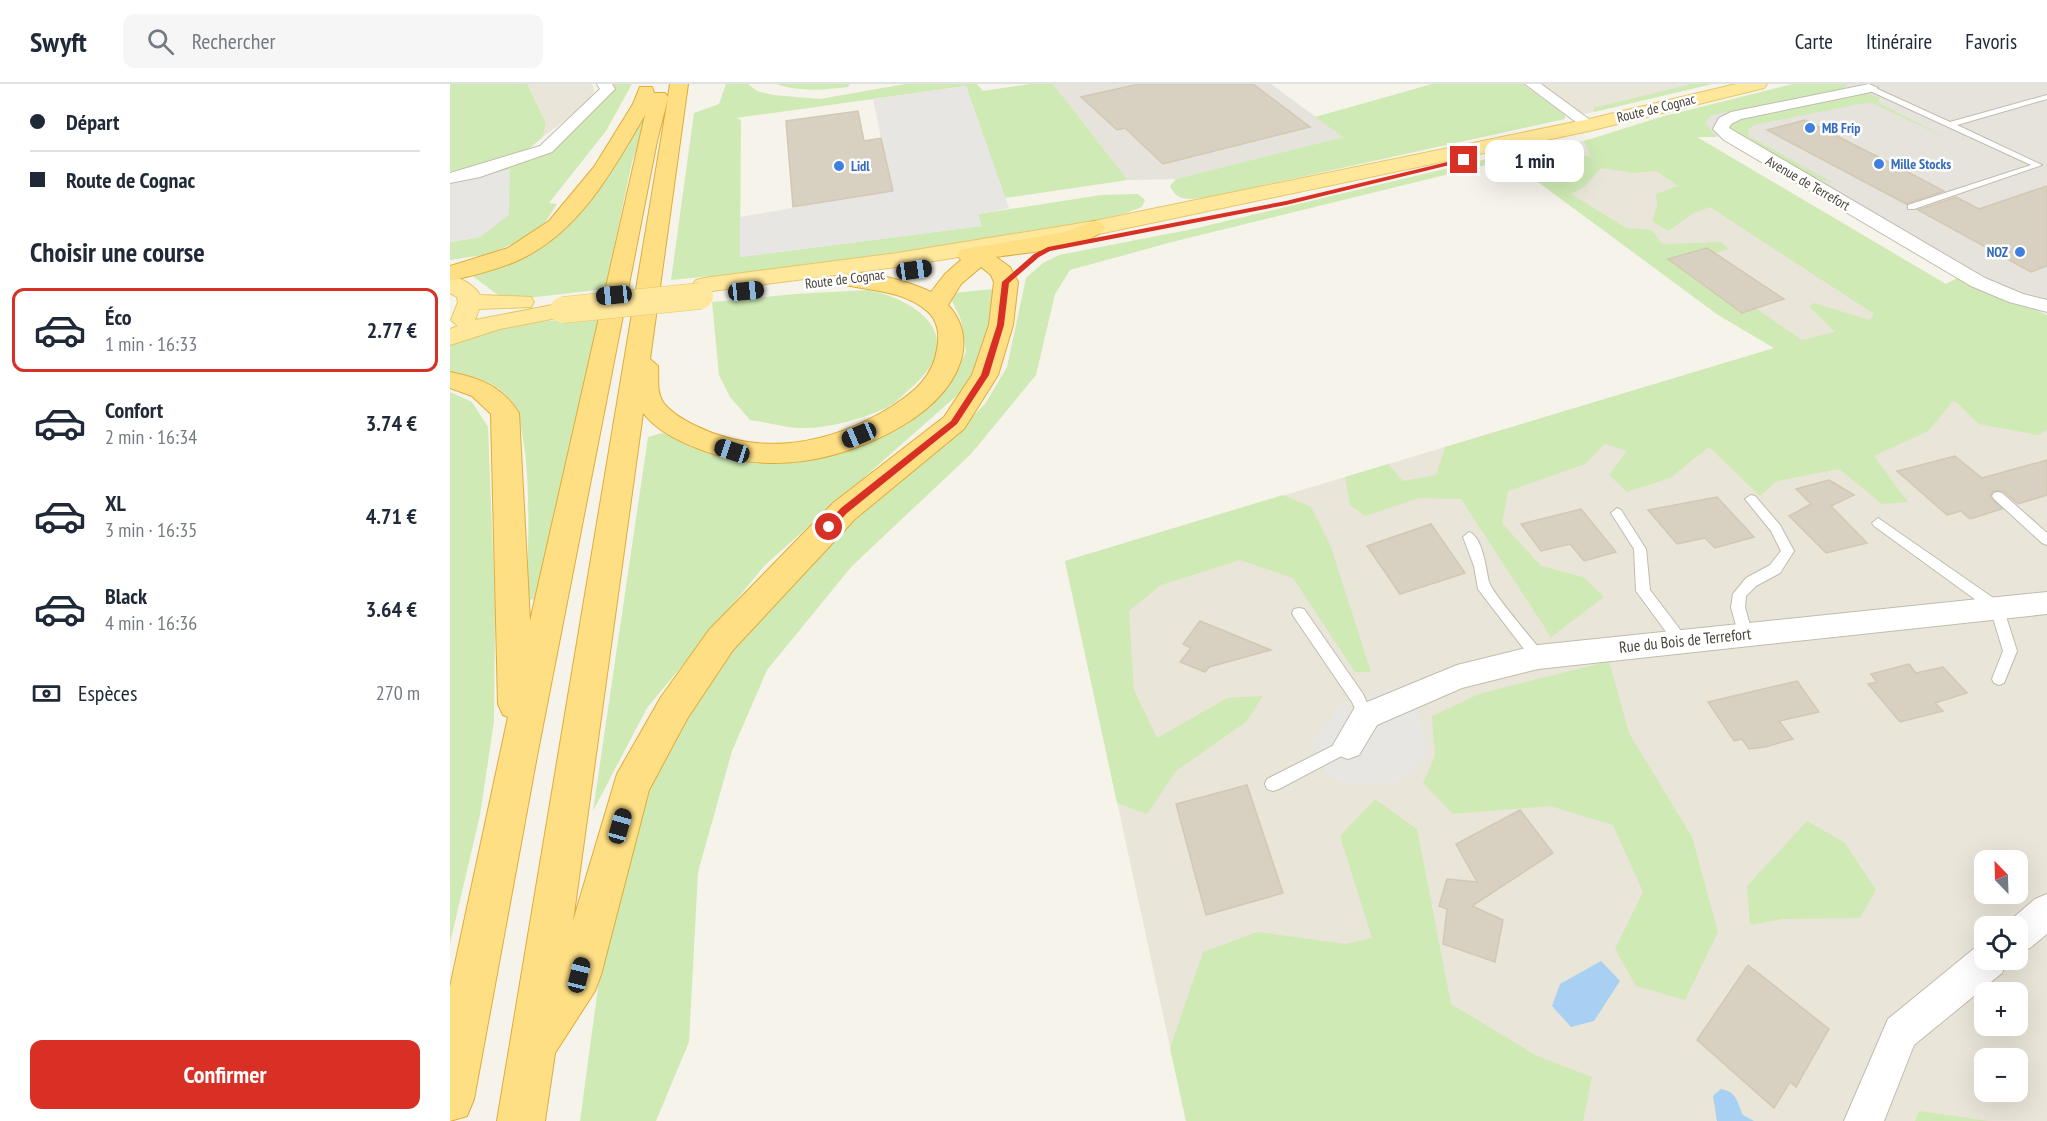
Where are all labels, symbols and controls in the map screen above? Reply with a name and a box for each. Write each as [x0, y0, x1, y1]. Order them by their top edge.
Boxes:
search box [123, 14, 543, 68]
text: Swyft [30, 23, 87, 60]
icon: search [144, 25, 177, 58]
text: Rechercher [192, 27, 276, 55]
text: Carte [1795, 28, 1833, 55]
text: Itinéraire [1866, 28, 1932, 55]
text: Favoris [1965, 28, 2017, 55]
street label: Route de Cognac [1615, 90, 1697, 126]
text: Départ [66, 108, 120, 136]
place label: MB Frip [1822, 119, 1860, 137]
marker: MB Frip [1803, 121, 1817, 135]
callout: 1 min [1485, 139, 1584, 181]
route end [1450, 146, 1477, 173]
text: 1 min [1514, 148, 1555, 174]
street label: Avenue de Terrefort [1763, 152, 1854, 214]
place label: Mille Stocks [1891, 155, 1951, 173]
place label: Lidl [851, 157, 870, 175]
marker: Mille Stocks [1872, 157, 1886, 171]
marker: Lidl [832, 159, 846, 173]
text: Route de Cognac [66, 166, 195, 194]
text: Choisir une course [30, 235, 205, 269]
place label: NOZ [1987, 243, 2008, 261]
marker: NOZ [2013, 245, 2027, 259]
car [895, 259, 933, 281]
street label: Route de Cognac [804, 265, 886, 293]
car [727, 280, 765, 302]
car [595, 284, 633, 306]
icon: car [33, 303, 87, 357]
text: Éco [105, 303, 132, 331]
text: 2.77 € [367, 316, 417, 344]
text: 1 min · 16:33 [105, 331, 197, 357]
icon: car [33, 396, 87, 450]
text: Confort [105, 396, 163, 424]
text: 3.74 € [366, 409, 417, 437]
car [839, 420, 879, 450]
text: 2 min · 16:34 [105, 424, 197, 450]
car [712, 437, 752, 465]
icon: car [33, 489, 87, 543]
text: XL [105, 489, 126, 517]
text: 4.71 € [366, 502, 417, 530]
route start [815, 513, 842, 540]
text: 3 min · 16:35 [105, 517, 197, 543]
icon: car [33, 582, 87, 636]
text: Black [105, 582, 147, 610]
text: 3.64 € [366, 595, 417, 623]
text: 4 min · 16:36 [105, 610, 197, 636]
street label: Rue du Bois de Terrefort [1618, 623, 1753, 657]
icon: cash [30, 677, 63, 710]
text: Espèces [78, 679, 137, 707]
text: 270 m [376, 680, 420, 706]
car [606, 806, 634, 846]
north arrow [1974, 850, 2028, 904]
map controls [1974, 850, 2028, 1102]
button: locate [1974, 916, 2028, 970]
car [566, 955, 592, 995]
button: + [1974, 982, 2028, 1036]
button: Confirmer [30, 1040, 420, 1109]
button: − [1974, 1048, 2028, 1102]

